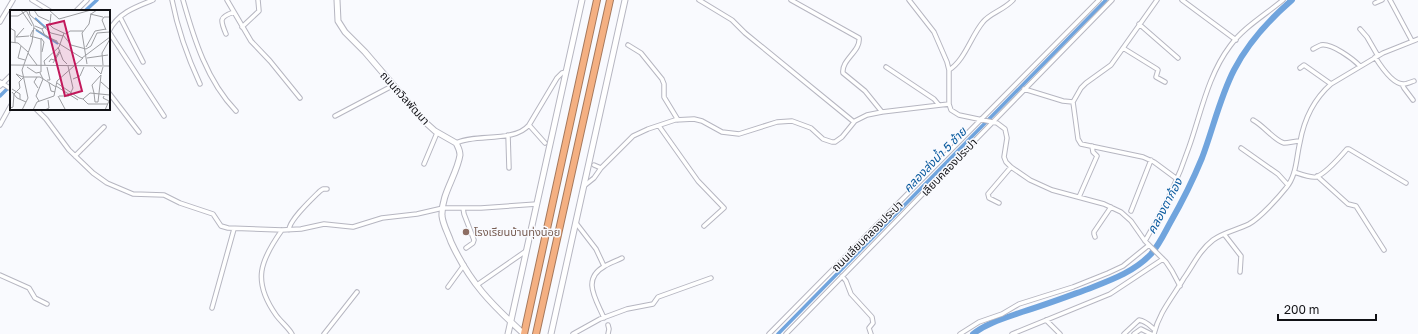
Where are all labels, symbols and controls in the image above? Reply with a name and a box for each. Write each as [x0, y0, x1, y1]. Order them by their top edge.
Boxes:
inset map [10, 10, 110, 110]
street label: ถนนถวิลพัฒนา [378, 68, 433, 127]
water label: คลองส่งน้ำ 5 ซ้าย [899, 123, 970, 195]
street label: เลียบคลองประปา [918, 135, 979, 198]
water label: คลองตาก้อง [1144, 175, 1186, 236]
street label: ถนนเลียบคลองประปา [829, 198, 905, 274]
place label: โรงเรียนบ้านทุ่งน้อย [474, 225, 560, 239]
marker: โรงเรียนบ้านทุ่งน้อย [461, 227, 471, 237]
scale bar [1278, 296, 1376, 322]
text: 200 m [1284, 302, 1319, 317]

